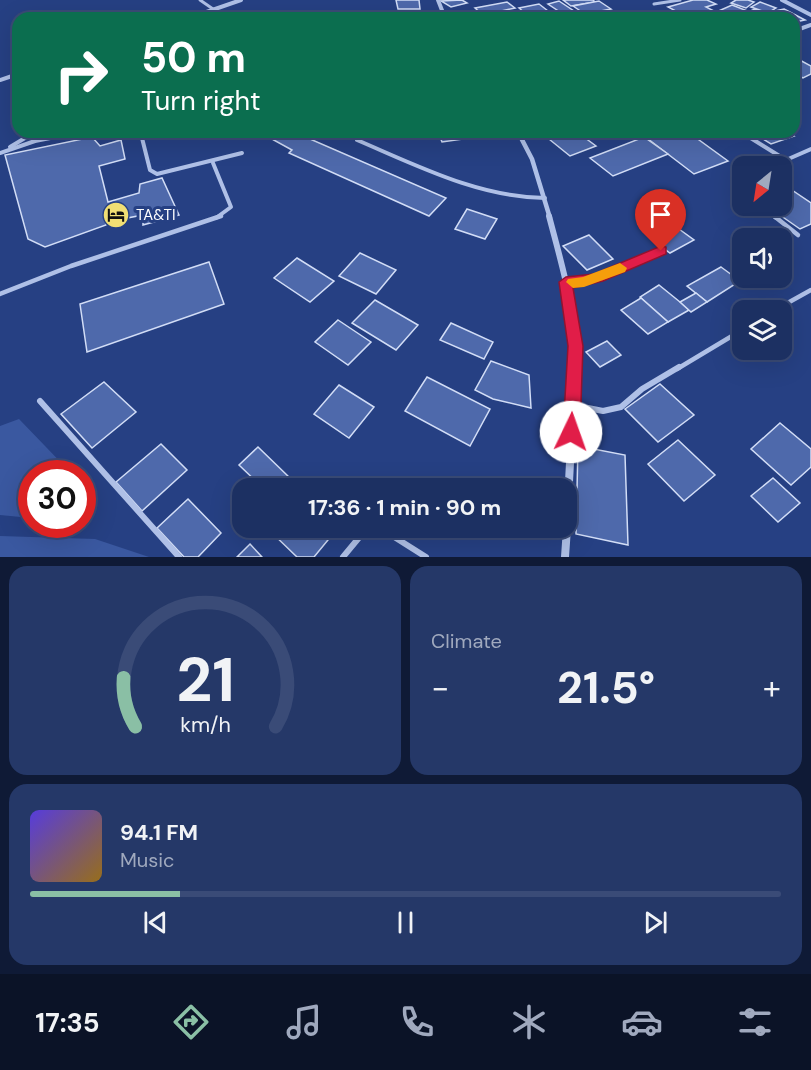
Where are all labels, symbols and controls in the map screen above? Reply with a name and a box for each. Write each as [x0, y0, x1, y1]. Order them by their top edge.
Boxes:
text: 50 m [141, 30, 246, 85]
icon: right [42, 36, 120, 114]
text: Turn right [141, 83, 261, 118]
north arrow [732, 156, 792, 216]
map controls [732, 156, 792, 360]
pin [635, 189, 686, 251]
icon: arrive [644, 198, 677, 231]
hotel icon: TA&TI [101, 200, 131, 230]
place label: TA&TI [136, 205, 175, 225]
button: sound [732, 228, 792, 288]
button: layers [732, 300, 792, 360]
position arrow [539, 400, 603, 464]
speed limit sign: 30 [18, 460, 96, 538]
text: 17:36 · 1 min · 90 m [308, 493, 501, 522]
text: Climate [431, 628, 502, 654]
text: 21 [176, 639, 234, 720]
text: 21.5° [557, 658, 655, 717]
text: − [431, 666, 449, 709]
text: + [763, 666, 781, 709]
text: km/h [180, 712, 230, 740]
text: 94.1 FM [120, 818, 198, 847]
text: Music [120, 847, 175, 873]
icon: previous [139, 906, 172, 939]
icon: pause [389, 906, 422, 939]
icon: next [639, 906, 672, 939]
icon: directions [170, 1001, 212, 1043]
icon: music [283, 1001, 325, 1043]
icon: phone [396, 1001, 438, 1043]
icon: climate [508, 1001, 550, 1043]
icon: car [621, 1001, 663, 1043]
icon: filters [734, 1001, 776, 1043]
text: 17:35 [35, 1005, 100, 1040]

